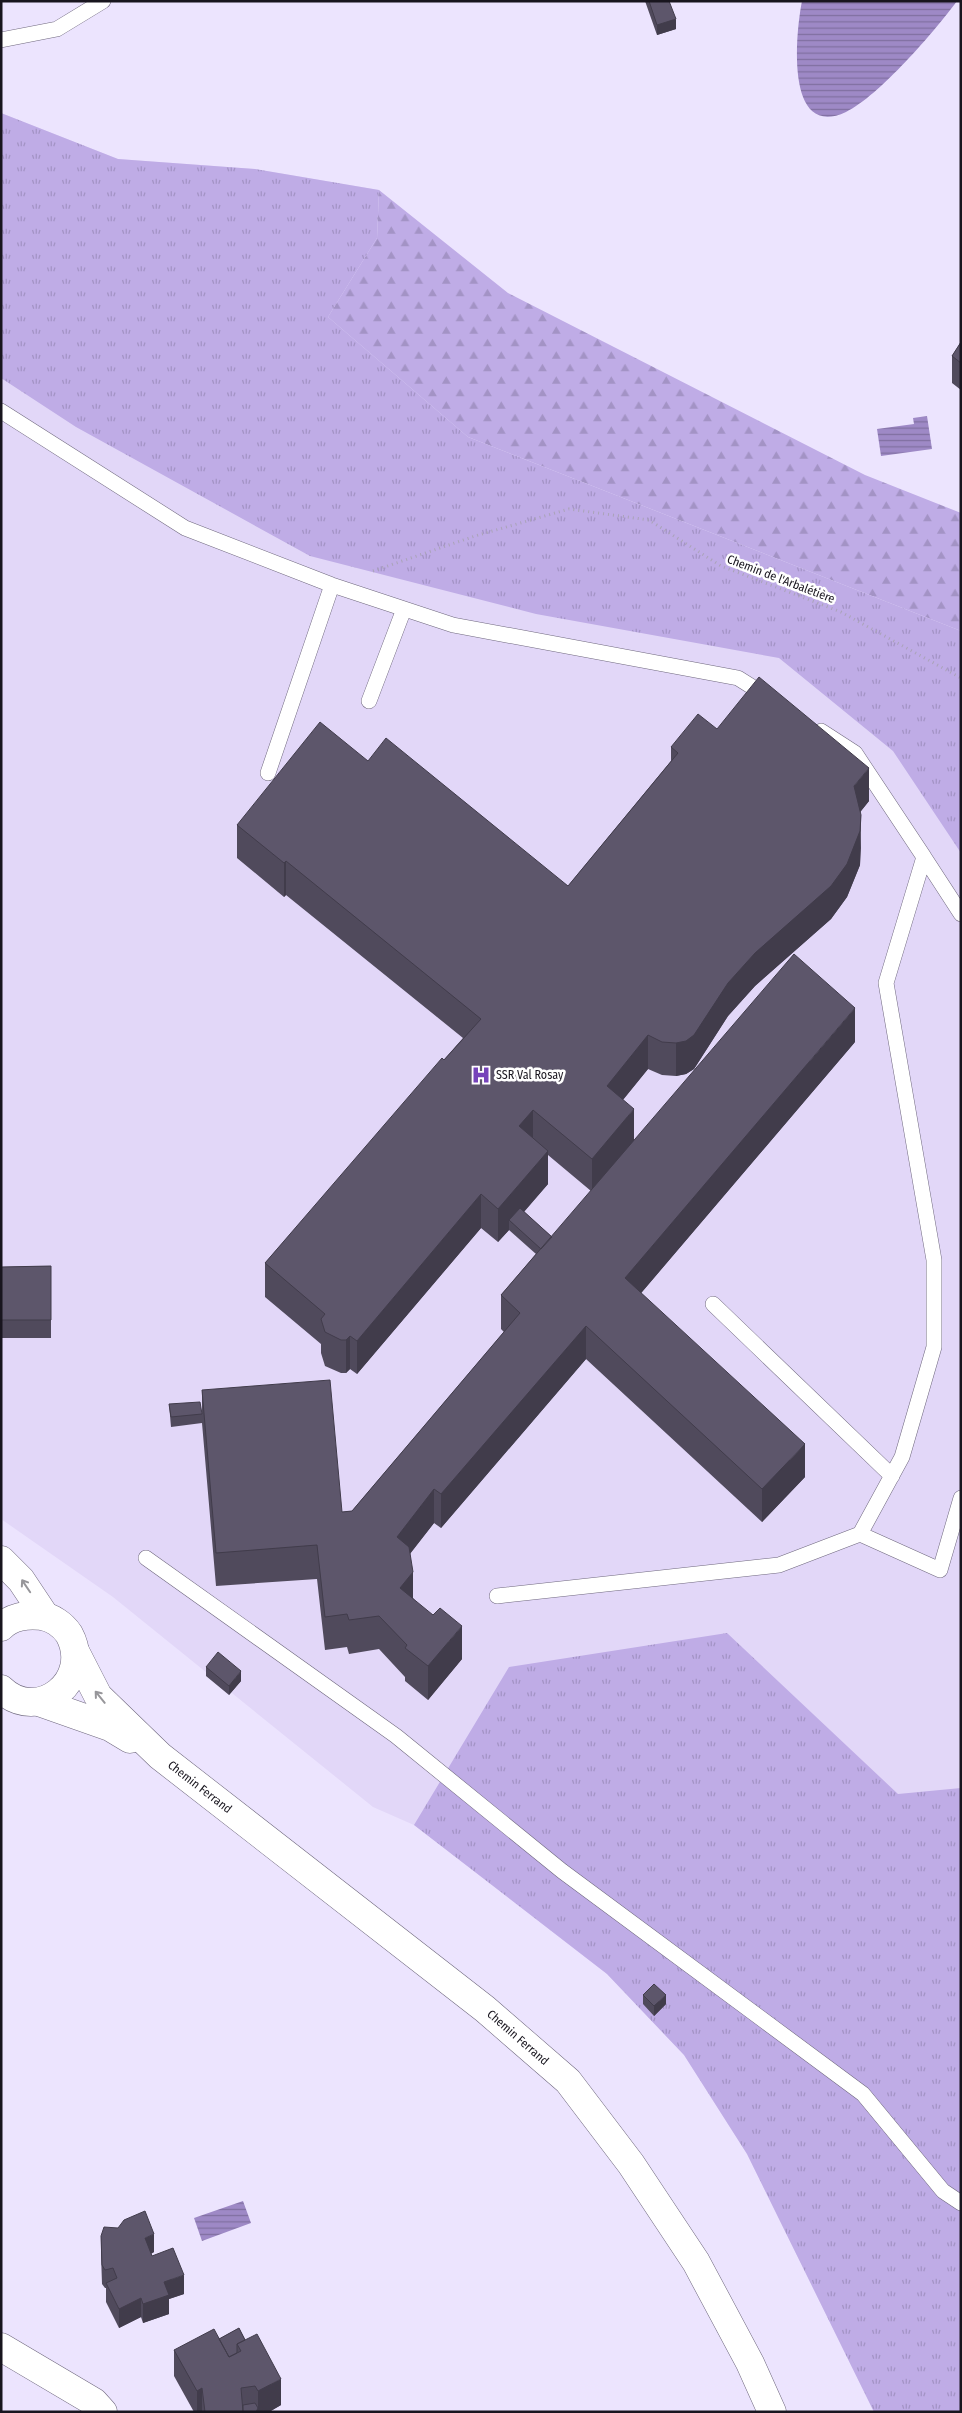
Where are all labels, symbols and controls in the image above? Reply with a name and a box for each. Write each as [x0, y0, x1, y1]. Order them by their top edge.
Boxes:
street label: Chemin de l'Arbalétière [725, 552, 837, 606]
hospital icon: SSR Val Rosay [470, 1064, 492, 1086]
place label: SSR Val Rosay [496, 1068, 564, 1082]
one-way arrow [21, 1580, 31, 1594]
one-way arrow [95, 1691, 106, 1704]
street label: Chemin Ferrand [165, 1758, 235, 1816]
street label: Chemin Ferrand [484, 2007, 552, 2068]

